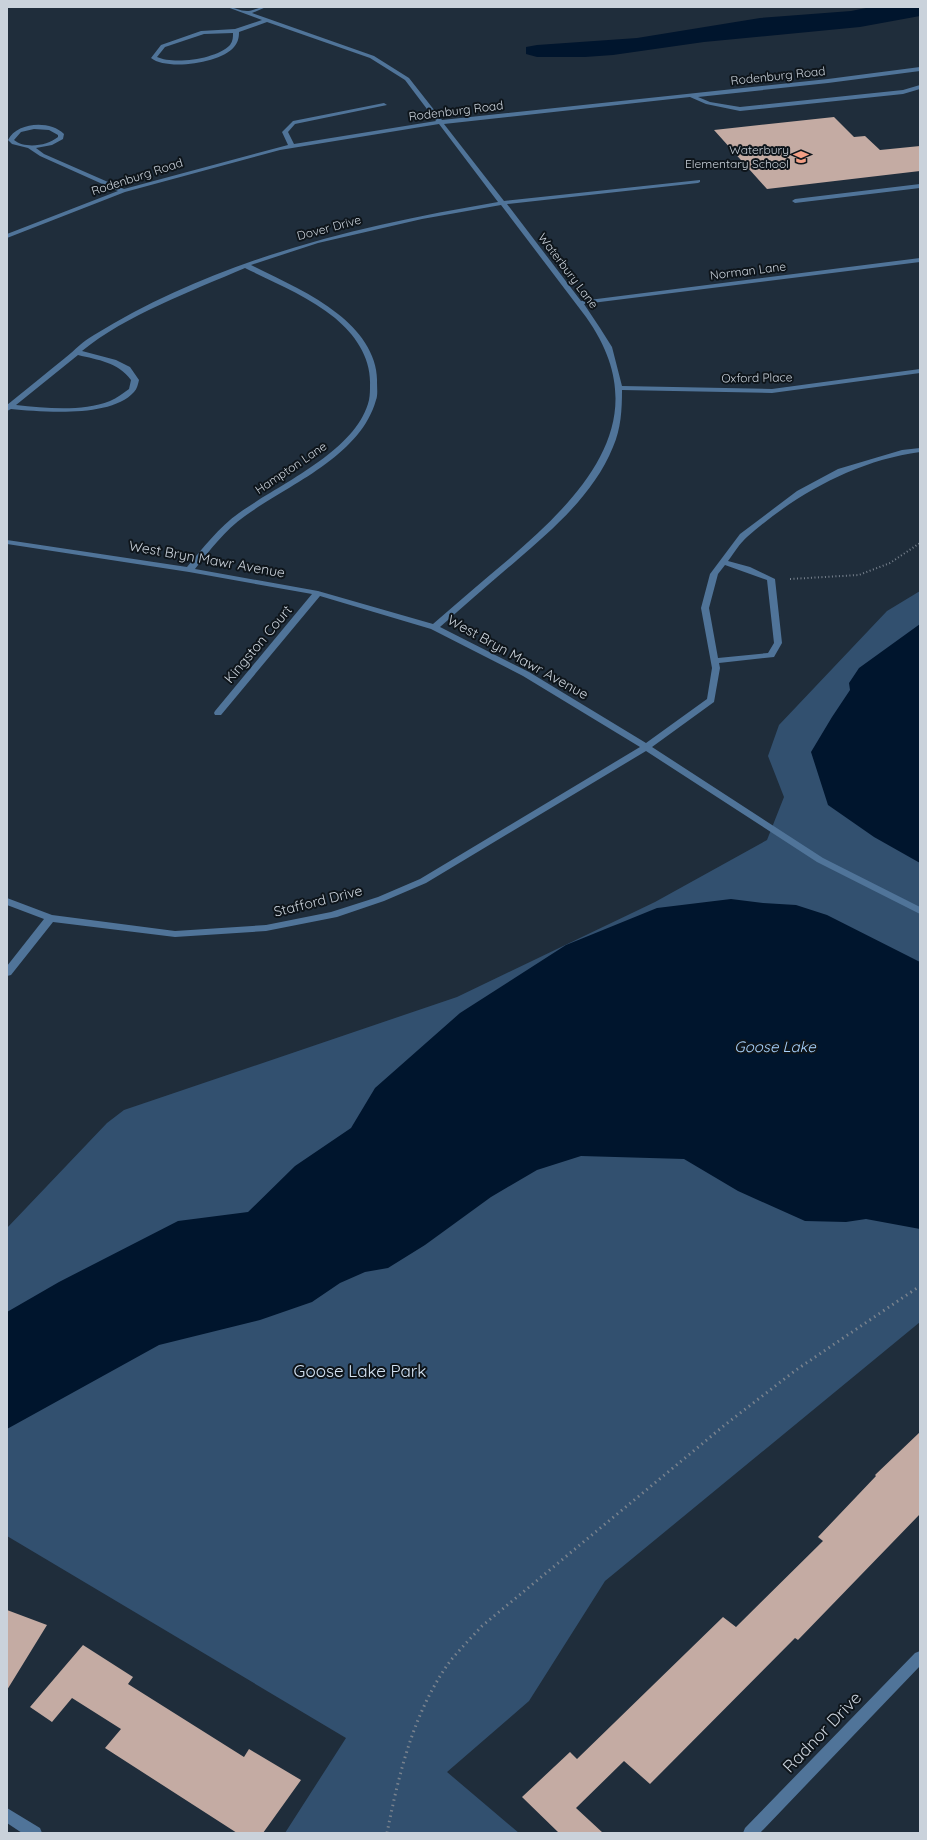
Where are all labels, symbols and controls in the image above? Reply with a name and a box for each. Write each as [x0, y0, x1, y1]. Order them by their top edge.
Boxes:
street label: Rodenburg Road [730, 63, 826, 88]
street label: Rodenburg Road [408, 97, 504, 124]
place label: Waterbury Elementary School [685, 142, 789, 171]
school or university icon: Waterbury Elementary School [792, 148, 810, 166]
street label: Rodenburg Road [89, 155, 184, 198]
street label: Dover Drive [295, 212, 363, 243]
street label: Waterbury Lane [535, 230, 602, 311]
street label: Norman Lane [709, 258, 787, 283]
street label: Oxford Place [721, 369, 793, 386]
street label: Hampton Lane [252, 438, 329, 497]
street label: West Bryn Mawr Avenue [127, 536, 287, 582]
street label: Kingston Court [220, 601, 296, 687]
street label: West Bryn Mawr Avenue [444, 611, 592, 703]
street label: Stafford Drive [272, 881, 364, 921]
water label: Goose Lake [734, 1037, 816, 1056]
park label: Goose Lake Park [294, 1360, 426, 1381]
street label: Radnor Drive [778, 1687, 865, 1776]

